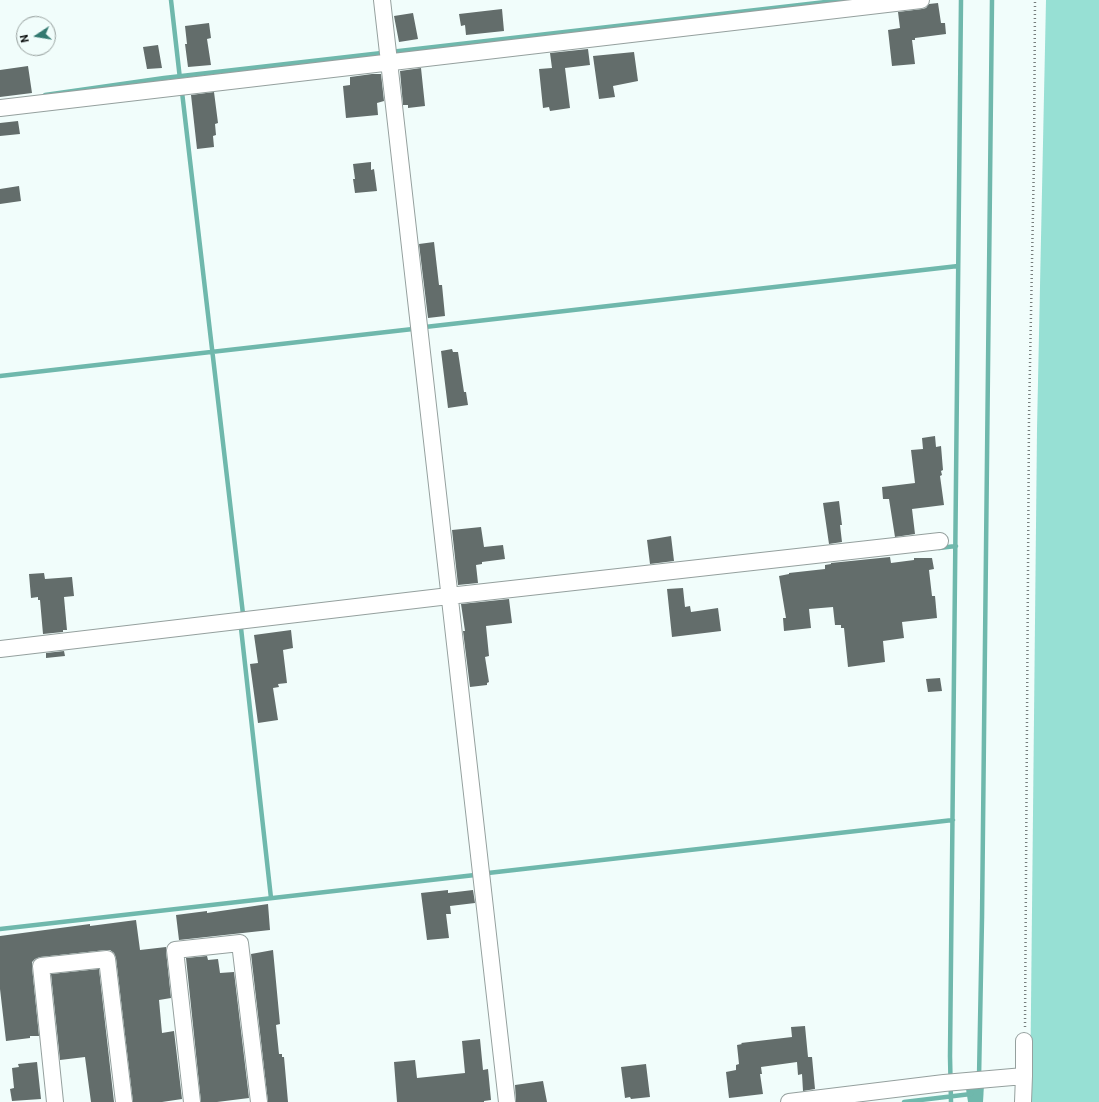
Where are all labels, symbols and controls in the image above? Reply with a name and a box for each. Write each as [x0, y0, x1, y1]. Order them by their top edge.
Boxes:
north arrow [16, 16, 56, 56]
text: N [18, 33, 32, 44]

